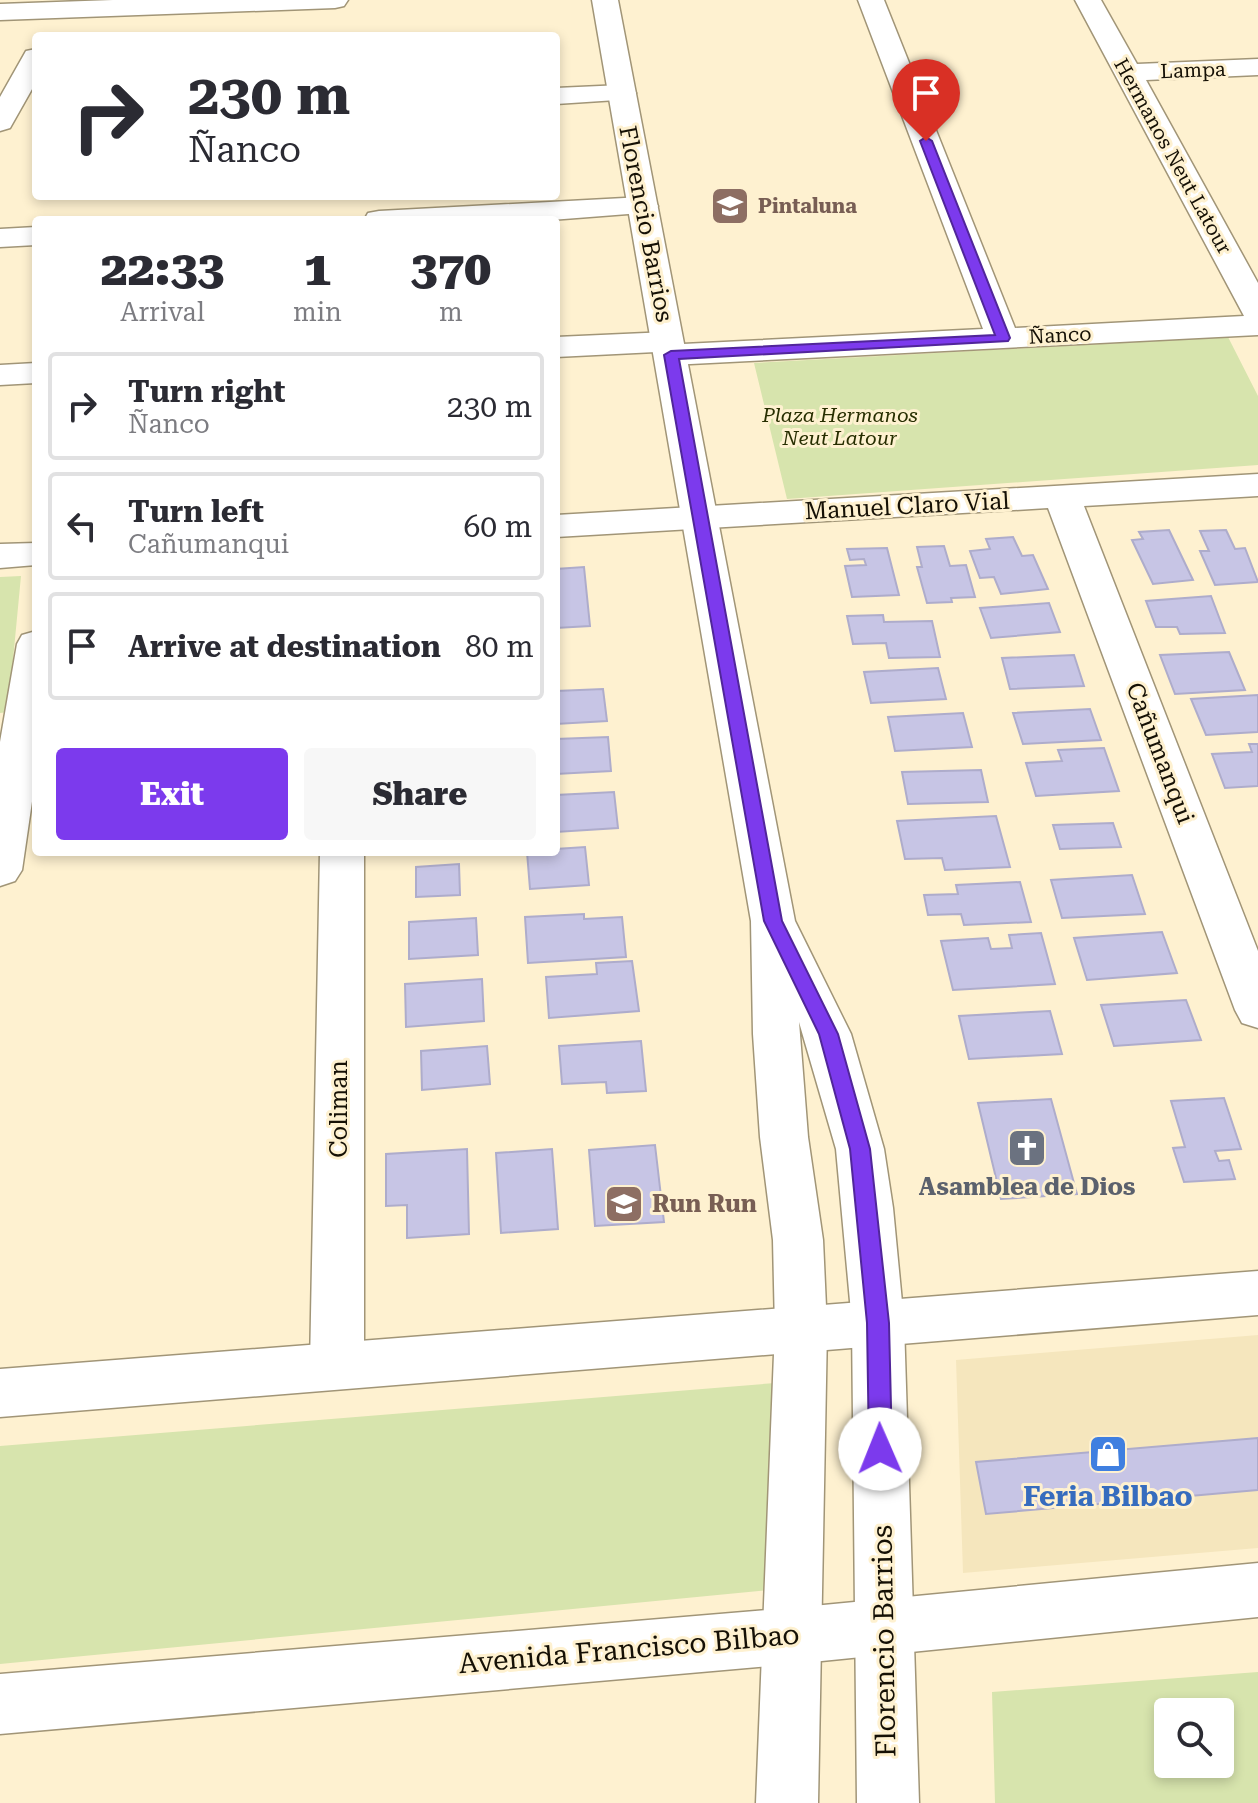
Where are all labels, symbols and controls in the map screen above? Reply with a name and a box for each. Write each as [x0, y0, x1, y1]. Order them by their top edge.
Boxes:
street label: Hermanos Neut Latour [1109, 54, 1237, 258]
street label: Lampa [1160, 57, 1226, 83]
pin [892, 59, 960, 141]
text: 230 m [188, 62, 350, 128]
icon: right [56, 64, 160, 168]
icon: arrive [904, 71, 948, 115]
street label: Florencio Barrios [613, 124, 679, 324]
text: Ñanco [188, 129, 301, 171]
school or university icon: Pintaluna [709, 185, 751, 227]
place label: Pintaluna [758, 194, 857, 218]
text: 22:33 [101, 241, 224, 297]
text: 1 [304, 241, 331, 297]
text: 370 [411, 241, 491, 297]
text: Arrival [120, 297, 205, 327]
text: min [293, 297, 342, 327]
text: m [439, 297, 463, 327]
street label: Ñanco [1028, 321, 1092, 349]
text: Turn right [128, 374, 285, 409]
icon: right [60, 384, 104, 428]
text: 230 m [447, 389, 532, 424]
park label: Plaza Hermanos Neut Latour [761, 403, 918, 450]
text: Ñanco [128, 409, 210, 439]
street label: Manuel Claro Vial [804, 487, 1010, 525]
text: Turn left [128, 494, 264, 529]
icon: left [60, 504, 104, 548]
text: 60 m [463, 509, 532, 544]
text: Cañumanqui [128, 529, 289, 559]
icon: arrive [60, 624, 104, 668]
text: Arrive at destination [128, 629, 441, 664]
text: 80 m [465, 629, 534, 664]
street label: Cañumanqui [1120, 679, 1200, 828]
button: Exit [56, 748, 288, 840]
button: Share [304, 748, 536, 840]
street label: Coliman [325, 1060, 353, 1158]
church icon: Asamblea de Dios [1006, 1127, 1048, 1169]
place label: Asamblea de Dios [919, 1173, 1135, 1201]
school or university icon: Run Run [603, 1183, 645, 1225]
place label: Run Run [652, 1190, 757, 1218]
position arrow [838, 1407, 922, 1491]
shop icon: Feria Bilbao [1087, 1433, 1129, 1475]
place label: Feria Bilbao [1023, 1480, 1193, 1513]
street label: Florencio Barrios [865, 1525, 903, 1757]
street label: Avenida Francisco Bilbao [457, 1618, 801, 1680]
map controls [1154, 1698, 1234, 1778]
button: search [1154, 1698, 1234, 1778]

